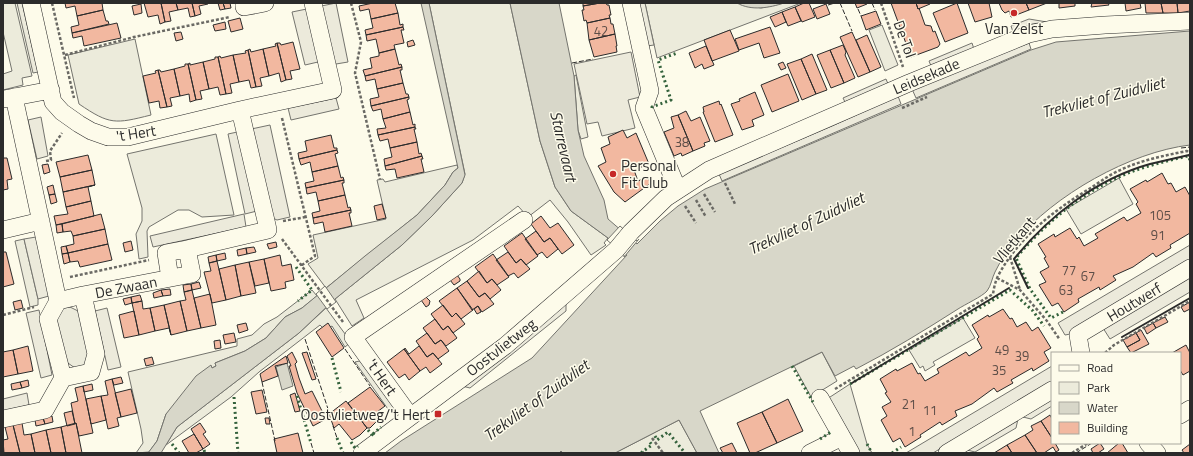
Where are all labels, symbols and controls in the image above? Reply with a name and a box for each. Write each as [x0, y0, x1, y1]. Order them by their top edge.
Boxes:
marker: Van Zelst [1009, 8, 1019, 18]
street label: De Tol [888, 17, 922, 61]
place label: Van Zelst [985, 17, 1044, 40]
house number: 42 [594, 21, 608, 41]
street label: Leidsekade [889, 52, 963, 100]
water label: Trekvliet of Zuidvliet [1039, 70, 1169, 124]
water label: Starrevaart [544, 109, 584, 185]
street label: 't Hert [115, 118, 158, 147]
house number: 38 [675, 132, 689, 152]
place label: Personal Fit Club [621, 154, 677, 194]
marker: Personal Fit Club [608, 169, 618, 179]
water label: Trekvliet of Zuidvliet [744, 185, 870, 260]
house number: 105 [1149, 205, 1171, 225]
street label: Vlietkant [987, 211, 1041, 269]
house number: 91 [1151, 225, 1165, 245]
house number: 77 [1062, 260, 1076, 280]
house number: 67 [1081, 266, 1095, 286]
street label: De Zwaan [93, 270, 159, 304]
street label: Houtwerf [1102, 277, 1166, 327]
house number: 63 [1059, 280, 1073, 300]
street label: Oostvlietweg [461, 312, 541, 382]
house number: 49 [995, 340, 1009, 360]
house number: 39 [1015, 346, 1029, 366]
water label: Trekvliet of Zuidvliet [478, 352, 595, 447]
legend [1051, 352, 1181, 444]
street label: 't Hert [361, 354, 403, 400]
text: Road [1087, 358, 1113, 377]
house number: 35 [992, 360, 1006, 380]
text: Park [1087, 378, 1110, 397]
house number: 21 [902, 394, 916, 414]
text: Water [1087, 398, 1118, 417]
house number: 11 [923, 400, 937, 420]
place label: Oostvlietweg/'t Hert [301, 403, 431, 426]
marker: Oostvlietweg/'t Hert [433, 409, 443, 419]
text: Building [1087, 418, 1128, 437]
house number: 1 [908, 421, 916, 441]

